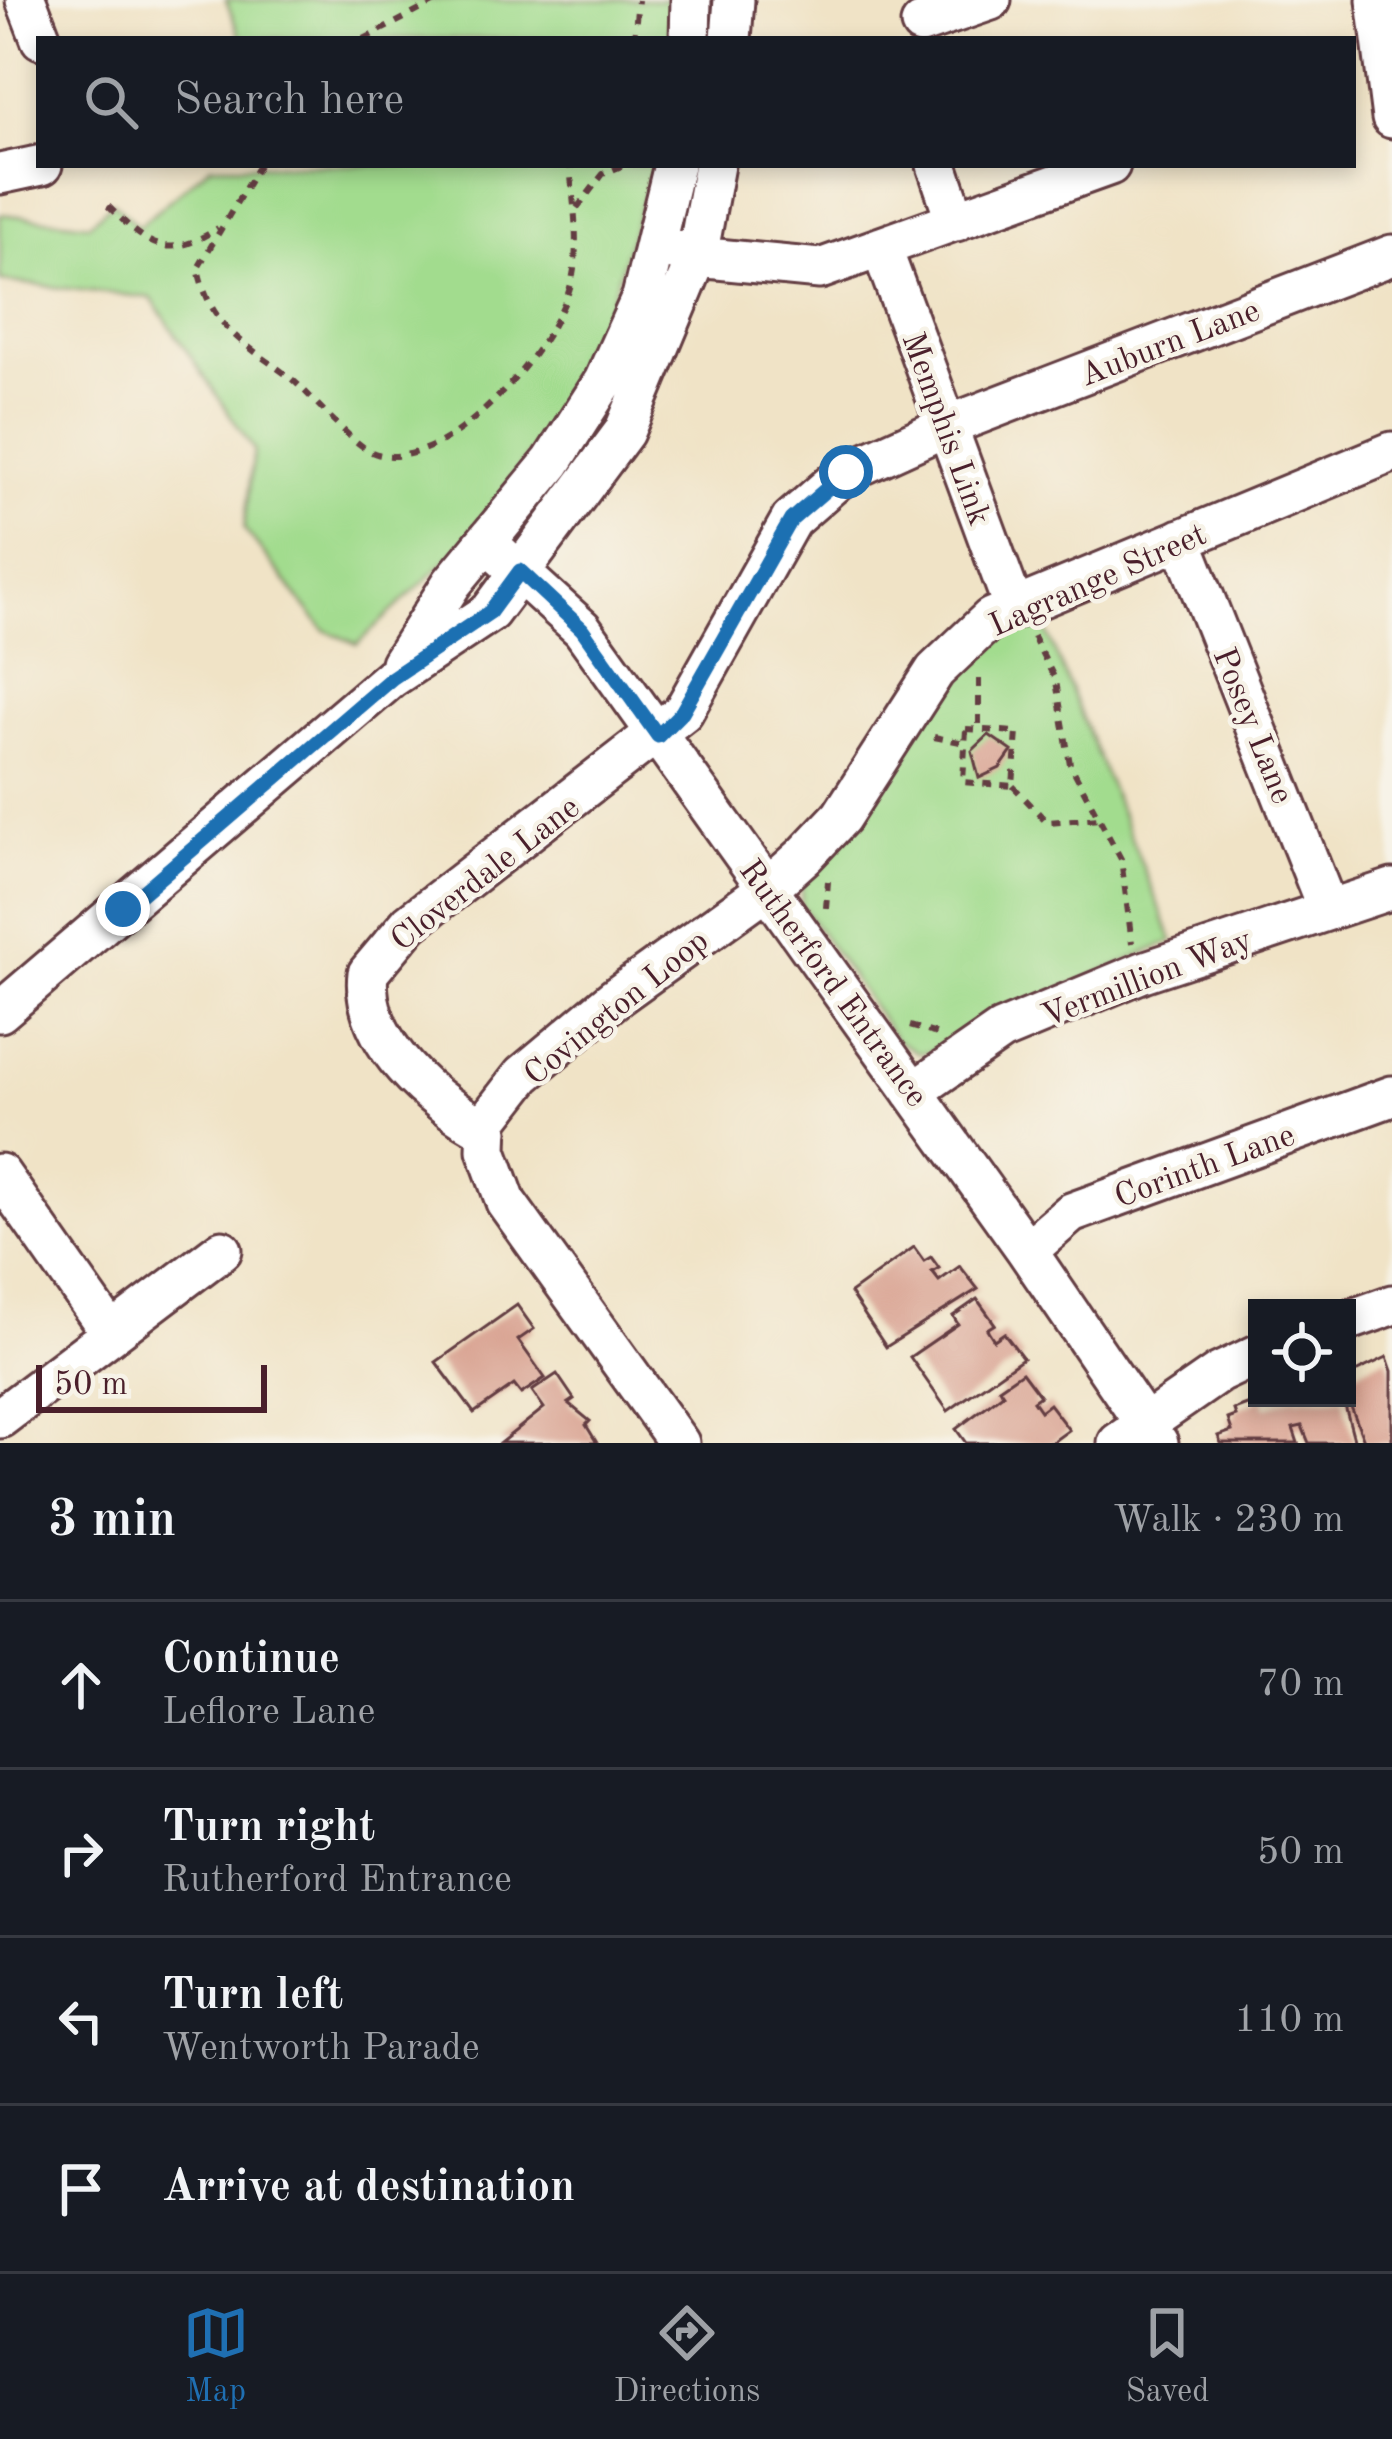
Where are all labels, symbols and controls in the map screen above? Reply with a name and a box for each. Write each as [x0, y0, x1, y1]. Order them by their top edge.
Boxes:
search box [36, 36, 1356, 168]
icon: search [78, 69, 144, 135]
text: Search here [174, 79, 404, 124]
street label: Auburn Lane [1076, 295, 1265, 394]
street label: Memphis Link [895, 328, 995, 530]
route start [819, 445, 873, 499]
street label: Lagrange Street [985, 519, 1212, 644]
street label: Posey Lane [1206, 644, 1298, 809]
street label: Cloverdale Lane [386, 791, 586, 958]
street label: Rutherford Entrance [732, 855, 933, 1114]
route end [96, 882, 150, 936]
street label: Vermillion Way [1038, 924, 1257, 1034]
street label: Covington Loop [519, 925, 715, 1093]
street label: Corinth Lane [1111, 1119, 1300, 1215]
map controls [1248, 1299, 1356, 1407]
button: locate [1248, 1299, 1356, 1407]
scale bar [36, 1359, 267, 1412]
text: 50 m [54, 1369, 128, 1402]
text: 3 min [48, 1496, 176, 1547]
text: Walk · 230 m [1113, 1501, 1344, 1540]
text: Continue [162, 1638, 340, 1683]
icon: ahead [48, 1652, 114, 1718]
text: 70 m [1257, 1665, 1344, 1704]
text: Leflore Lane [162, 1693, 375, 1732]
text: Turn right [162, 1806, 375, 1851]
icon: right [48, 1820, 114, 1886]
text: 50 m [1257, 1833, 1344, 1872]
text: Rutherford Entrance [162, 1861, 512, 1900]
text: Turn left [162, 1974, 343, 2019]
icon: left [48, 1988, 114, 2054]
text: 110 m [1234, 2001, 1344, 2040]
text: Wentworth Parade [162, 2029, 480, 2068]
icon: arrive [48, 2156, 114, 2222]
text: Arrive at destination [162, 2166, 575, 2211]
tab: Map [183, 2300, 249, 2413]
tab: Directions [614, 2300, 760, 2413]
tab: Saved [1125, 2300, 1209, 2413]

